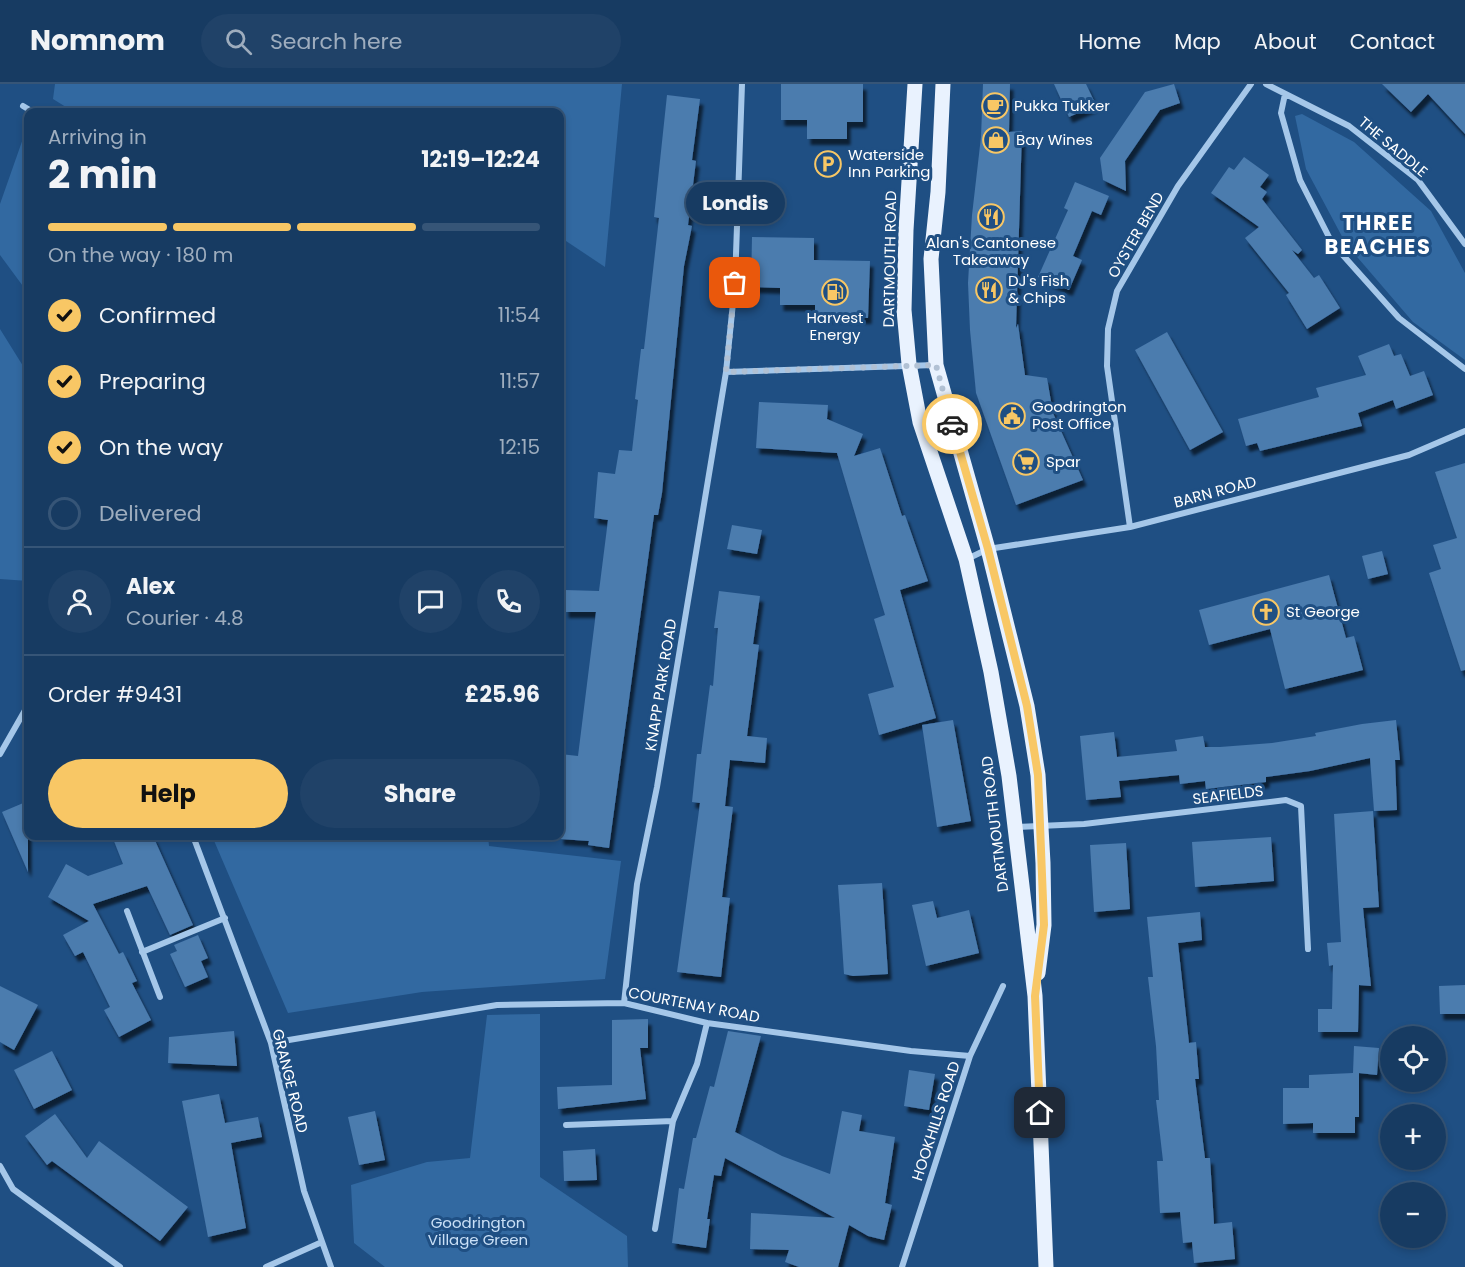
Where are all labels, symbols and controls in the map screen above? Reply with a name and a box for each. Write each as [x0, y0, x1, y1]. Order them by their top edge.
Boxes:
search box [201, 14, 621, 68]
text: Nomnom [30, 21, 165, 60]
icon: search [222, 25, 255, 58]
text: Search here [270, 26, 402, 57]
text: Home [1079, 27, 1141, 56]
text: Map [1174, 27, 1221, 56]
text: About [1254, 27, 1317, 56]
text: Contact [1350, 27, 1435, 56]
cafe icon: Pukka Tukker [980, 91, 1010, 121]
place label: Pukka Tukker [1014, 95, 1110, 116]
street label: THE SADDLE [1354, 111, 1432, 182]
text: Arriving in [48, 123, 147, 151]
shop icon: Bay Wines [981, 125, 1011, 155]
place label: Bay Wines [1016, 129, 1093, 150]
text: 12:19–12:24 [421, 144, 540, 175]
place label: Waterside Inn Parking [848, 144, 930, 182]
text: 2 min [48, 147, 158, 202]
parking icon: Waterside Inn Parking [813, 149, 843, 179]
callout: Londis [686, 181, 784, 223]
street label: OYSTER BEND [1102, 188, 1169, 282]
text: Londis [702, 189, 769, 217]
street label: DARTMOUTH ROAD [878, 190, 901, 328]
restaurant icon: Alan's Cantonese Takeaway [976, 202, 1006, 232]
district label: THREE BEACHES [1325, 208, 1431, 261]
place label: Alan's Cantonese Takeaway [926, 232, 1056, 270]
text: On the way · 180 m [48, 241, 233, 269]
pin [709, 257, 760, 308]
icon: bag [718, 266, 751, 299]
place label: DJ's Fish & Chips [1008, 270, 1069, 308]
restaurant icon: DJ's Fish & Chips [974, 275, 1004, 305]
fuel station icon: Harvest Energy [820, 277, 850, 307]
icon: check [48, 299, 81, 332]
text: Confirmed [99, 300, 216, 331]
text: 11:54 [498, 301, 540, 329]
place label: Harvest Energy [806, 307, 864, 345]
icon: check [48, 365, 81, 398]
text: Preparing [99, 366, 206, 397]
text: 11:57 [499, 367, 540, 395]
courier [922, 394, 982, 454]
place label: Goodrington Post Office [1032, 396, 1127, 434]
public building icon: Goodrington Post Office [997, 401, 1027, 431]
icon: car [936, 408, 969, 441]
icon: check [48, 431, 81, 464]
text: On the way [99, 432, 223, 463]
text: 12:15 [499, 433, 540, 461]
supermarket icon: Spar [1011, 447, 1041, 477]
place label: Spar [1046, 451, 1081, 472]
street label: BARN ROAD [1171, 470, 1258, 513]
text: Delivered [99, 498, 202, 529]
button: person [48, 570, 111, 633]
button: chat [399, 570, 462, 633]
button: phone [477, 570, 540, 633]
text: Alex [126, 571, 175, 602]
church icon: St George [1251, 597, 1281, 627]
place label: St George [1286, 601, 1360, 622]
text: Courier · 4.8 [126, 604, 244, 632]
street label: KNAPP PARK ROAD [640, 617, 681, 753]
text: Order #9431 [48, 679, 182, 710]
text: £25.96 [465, 679, 540, 710]
street label: DARTMOUTH ROAD [976, 755, 1013, 893]
button: Help [48, 759, 288, 828]
button: Share [300, 759, 540, 828]
street label: SEAFIELDS [1191, 780, 1265, 809]
street label: COURTENAY ROAD [627, 981, 762, 1028]
map controls [1380, 1026, 1446, 1248]
button: locate [1380, 1026, 1446, 1092]
street label: GRANGE ROAD [267, 1027, 314, 1135]
street label: HOOKHILLS ROAD [906, 1058, 965, 1183]
pin [1014, 1087, 1065, 1138]
icon: home [1023, 1096, 1056, 1129]
button: + [1380, 1104, 1446, 1170]
button: − [1380, 1182, 1446, 1248]
park label: Goodrington Village Green [428, 1212, 528, 1250]

